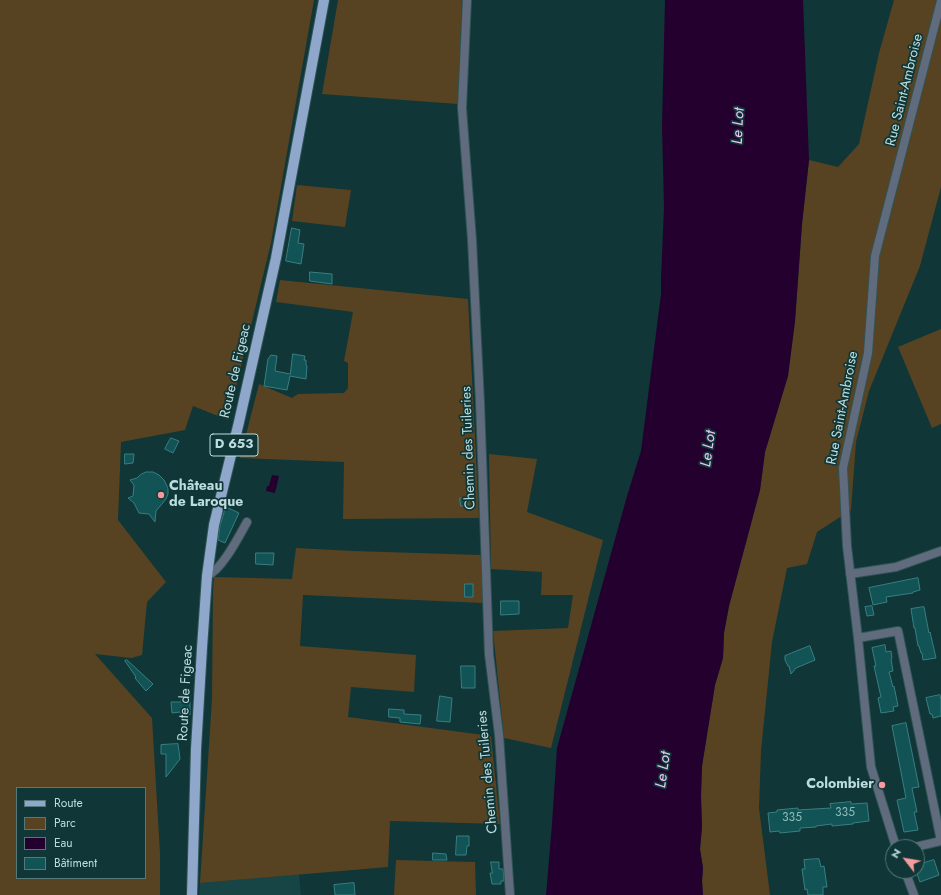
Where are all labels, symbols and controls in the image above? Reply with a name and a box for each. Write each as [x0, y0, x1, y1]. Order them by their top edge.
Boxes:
street label: Rue Saint-Ambroise [883, 32, 927, 148]
water label: Le Lot [729, 107, 749, 145]
street label: Route de Figeac [217, 322, 255, 420]
street label: Rue Saint-Ambroise [824, 350, 862, 466]
street label: Chemin des Tuileries [458, 386, 480, 510]
water label: Le Lot [698, 430, 720, 468]
road number: D 653 [210, 434, 258, 456]
place label: Château de Laroque [169, 479, 243, 512]
marker: Château de Laroque [156, 490, 166, 500]
street label: Route de Figeac [175, 645, 197, 741]
street label: Chemin des Tuileries [474, 710, 502, 834]
water label: Le Lot [653, 751, 675, 789]
place label: Colombier [806, 777, 874, 793]
marker: Colombier [877, 780, 887, 790]
legend [16, 787, 146, 879]
text: Route [54, 794, 83, 812]
house number: 335 [835, 806, 855, 820]
house number: 335 [782, 811, 802, 825]
text: Parc [54, 814, 76, 832]
text: Eau [54, 834, 73, 852]
north arrow [885, 839, 925, 879]
text: N [886, 845, 905, 861]
text: Bâtiment [54, 854, 97, 872]

